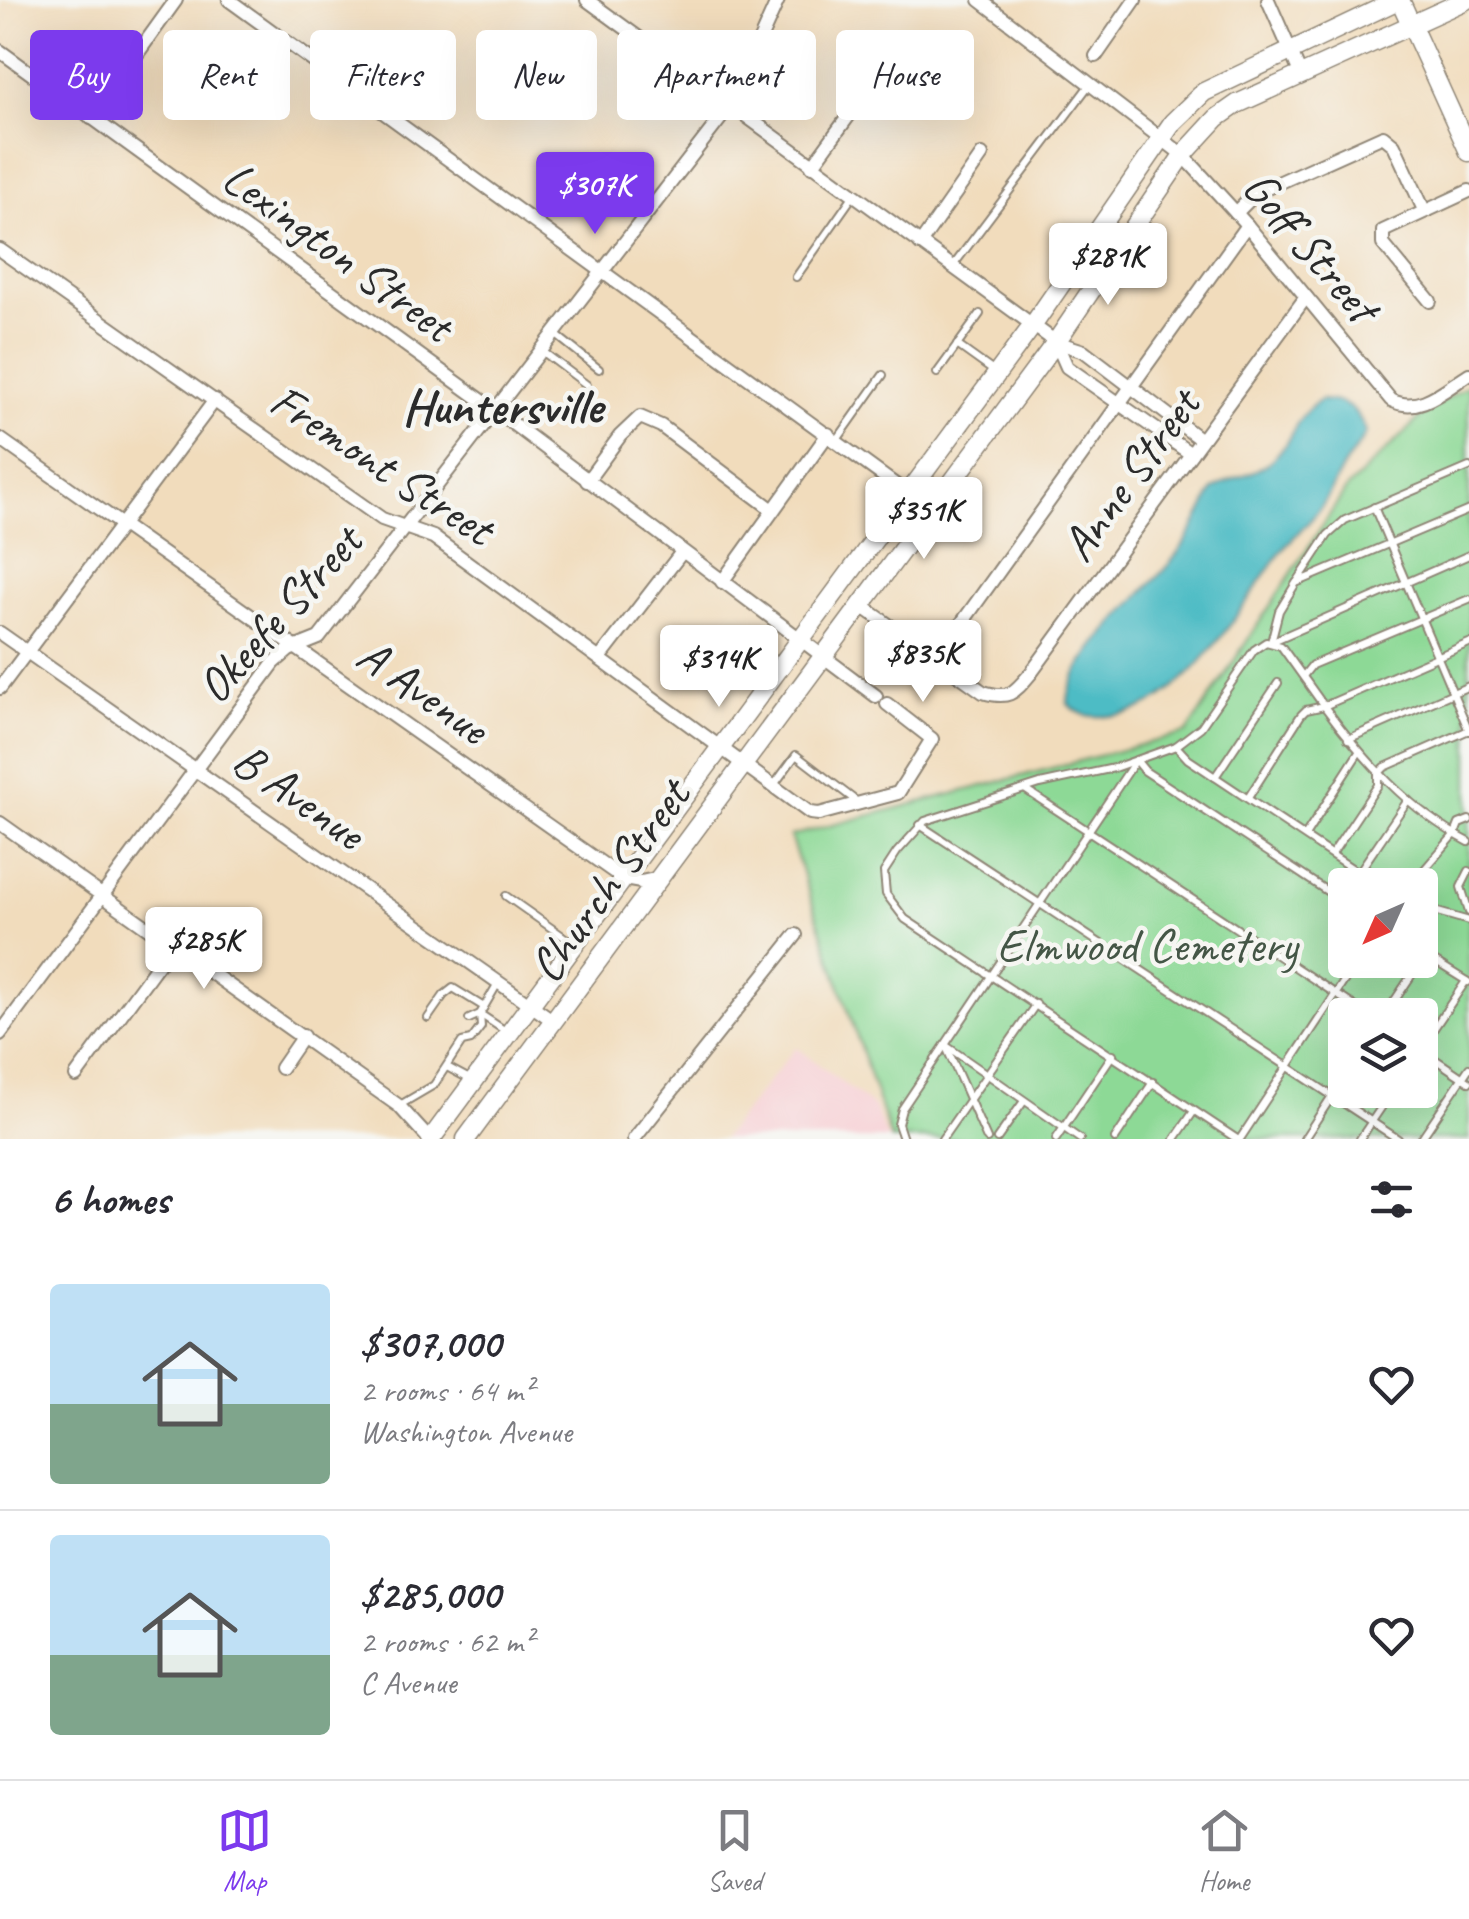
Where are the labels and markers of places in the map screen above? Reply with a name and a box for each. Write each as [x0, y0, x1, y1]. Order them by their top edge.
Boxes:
pin: $307K [525, 152, 665, 237]
pin: $281K [1038, 223, 1178, 308]
pin: $351K [854, 477, 994, 562]
pin: $835K [853, 620, 993, 705]
pin: $314K [649, 625, 789, 710]
pin: $285K [134, 907, 274, 992]

